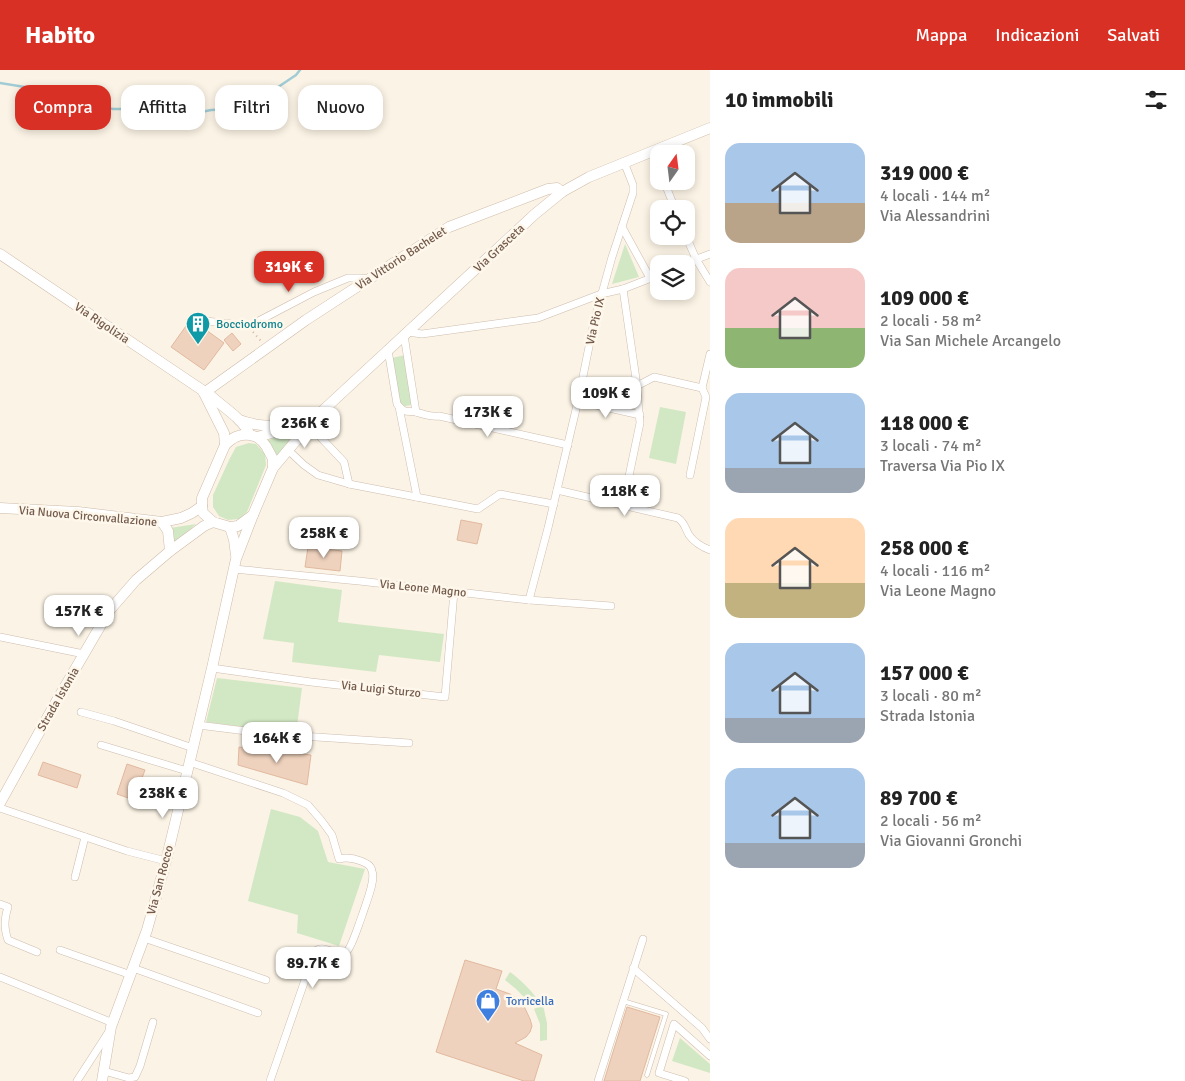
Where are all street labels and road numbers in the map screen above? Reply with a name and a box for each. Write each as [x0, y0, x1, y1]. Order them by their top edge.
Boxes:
street label: Via Grasceta [471, 221, 528, 276]
street label: Via Vittorio Bachelet [353, 223, 450, 293]
street label: Via Pio IX [583, 296, 608, 346]
street label: Via Rigolizia [71, 299, 132, 347]
street label: Via Nuova Circonvallazione [18, 503, 158, 530]
street label: Via Leone Magno [379, 576, 467, 601]
street label: Strada Istonia [34, 665, 83, 734]
street label: Via Luigi Sturzo [340, 678, 422, 701]
street label: Via San Rocco [144, 844, 177, 917]

